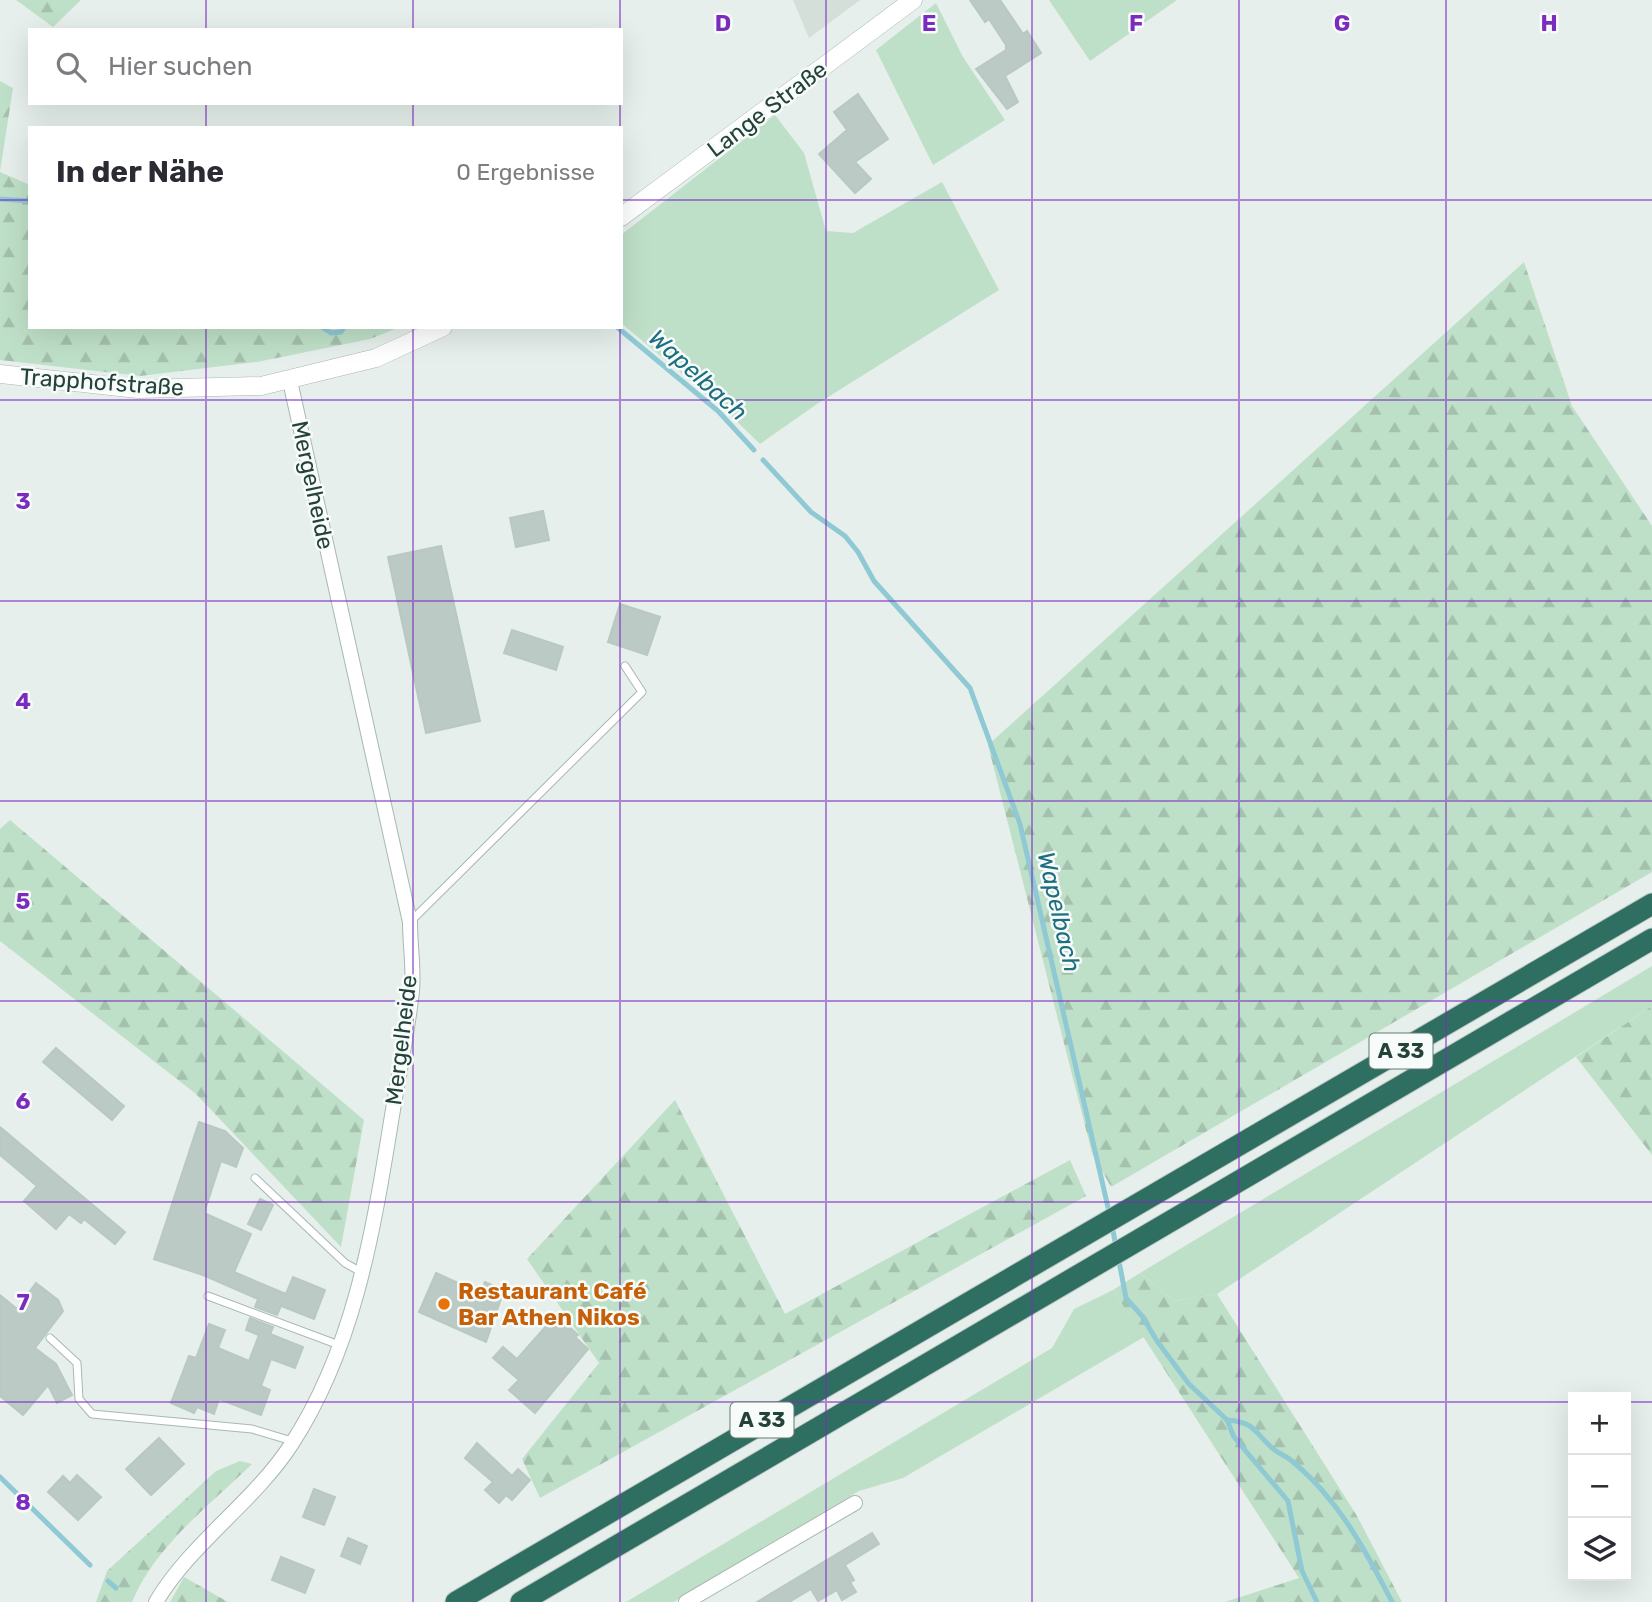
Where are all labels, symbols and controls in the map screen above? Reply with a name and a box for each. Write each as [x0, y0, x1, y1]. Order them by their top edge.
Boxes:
text: D [715, 9, 731, 37]
text: E [922, 9, 936, 37]
text: F [1129, 9, 1143, 37]
text: G [1334, 9, 1350, 37]
text: H [1540, 9, 1558, 37]
search box [28, 28, 623, 105]
icon: search [52, 48, 90, 86]
text: Hier suchen [108, 51, 253, 82]
street label: Lange Straße [702, 55, 832, 163]
text: In der Nähe [56, 154, 224, 190]
text: 0 Ergebnisse [456, 158, 595, 186]
water label: Wapelbach [643, 324, 753, 426]
street label: Trapphofstraße [19, 362, 185, 402]
street label: Mergelheide [286, 418, 340, 552]
text: 3 [15, 487, 31, 515]
text: 4 [15, 687, 31, 715]
water label: Wapelbach [1032, 849, 1086, 975]
text: 5 [16, 887, 31, 915]
street label: Mergelheide [379, 973, 423, 1107]
road number: A 33 [1370, 1034, 1432, 1068]
text: 6 [16, 1087, 31, 1115]
place label: Restaurant Café Bar Athen Nikos [458, 1277, 647, 1331]
text: 7 [16, 1288, 30, 1316]
marker: Restaurant Café Bar Athen Nikos [436, 1296, 452, 1312]
map controls [1568, 1392, 1631, 1581]
button: + [1568, 1392, 1631, 1455]
road number: A 33 [730, 1402, 794, 1438]
button: − [1568, 1455, 1631, 1518]
text: 8 [15, 1488, 31, 1516]
button: layers [1568, 1518, 1631, 1581]

